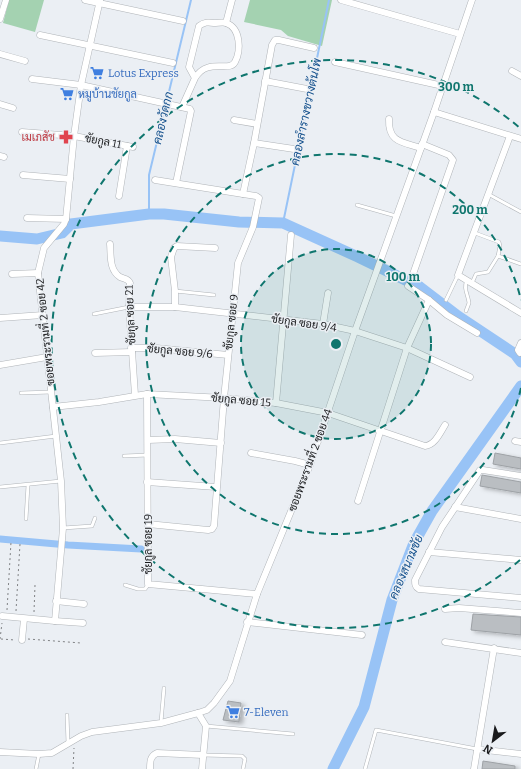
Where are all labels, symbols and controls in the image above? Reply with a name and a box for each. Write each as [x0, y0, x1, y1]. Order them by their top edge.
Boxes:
water label: คลองลำรางขวางต้นโพ [287, 57, 324, 167]
supermarket icon: Lotus Express [89, 65, 105, 81]
place label: Lotus Express [108, 67, 179, 80]
text: 300 m [438, 80, 474, 94]
supermarket icon: หมูบ้านชัยกูล [59, 86, 75, 102]
place label: หมูบ้านชัยกูล [78, 87, 137, 102]
water label: คลองวัดกก [150, 90, 176, 146]
pharmacy icon: เมเภสัช [58, 129, 74, 145]
place label: เมเภสัช [22, 130, 55, 144]
street label: ชัยกูล 11 [83, 131, 123, 152]
text: 200 m [452, 203, 488, 217]
text: 100 m [386, 270, 421, 284]
street label: ซอยพระรามที่ 2 ซอย 42 [28, 278, 58, 387]
street label: ชัยกูล ซอย 21 [121, 284, 140, 345]
street label: ชัยกูล ซอย 9 [221, 293, 242, 351]
street label: ชัยกูล ซอย 9/4 [270, 311, 338, 336]
centre of rings [329, 337, 343, 351]
street label: ชัยกูล ซอย 9/6 [146, 341, 213, 362]
street label: ชัยกูล ซอย 15 [210, 390, 272, 411]
street label: ซอยพระรามที่ 2 ซอย 44 [281, 405, 335, 513]
street label: ชัยกูล ซอย 19 [141, 514, 156, 574]
water label: คลองสนามชัย [386, 533, 426, 601]
supermarket icon: 7-Eleven [225, 704, 241, 720]
place label: 7-Eleven [244, 706, 289, 719]
north arrow [473, 721, 513, 761]
text: N [481, 741, 495, 757]

